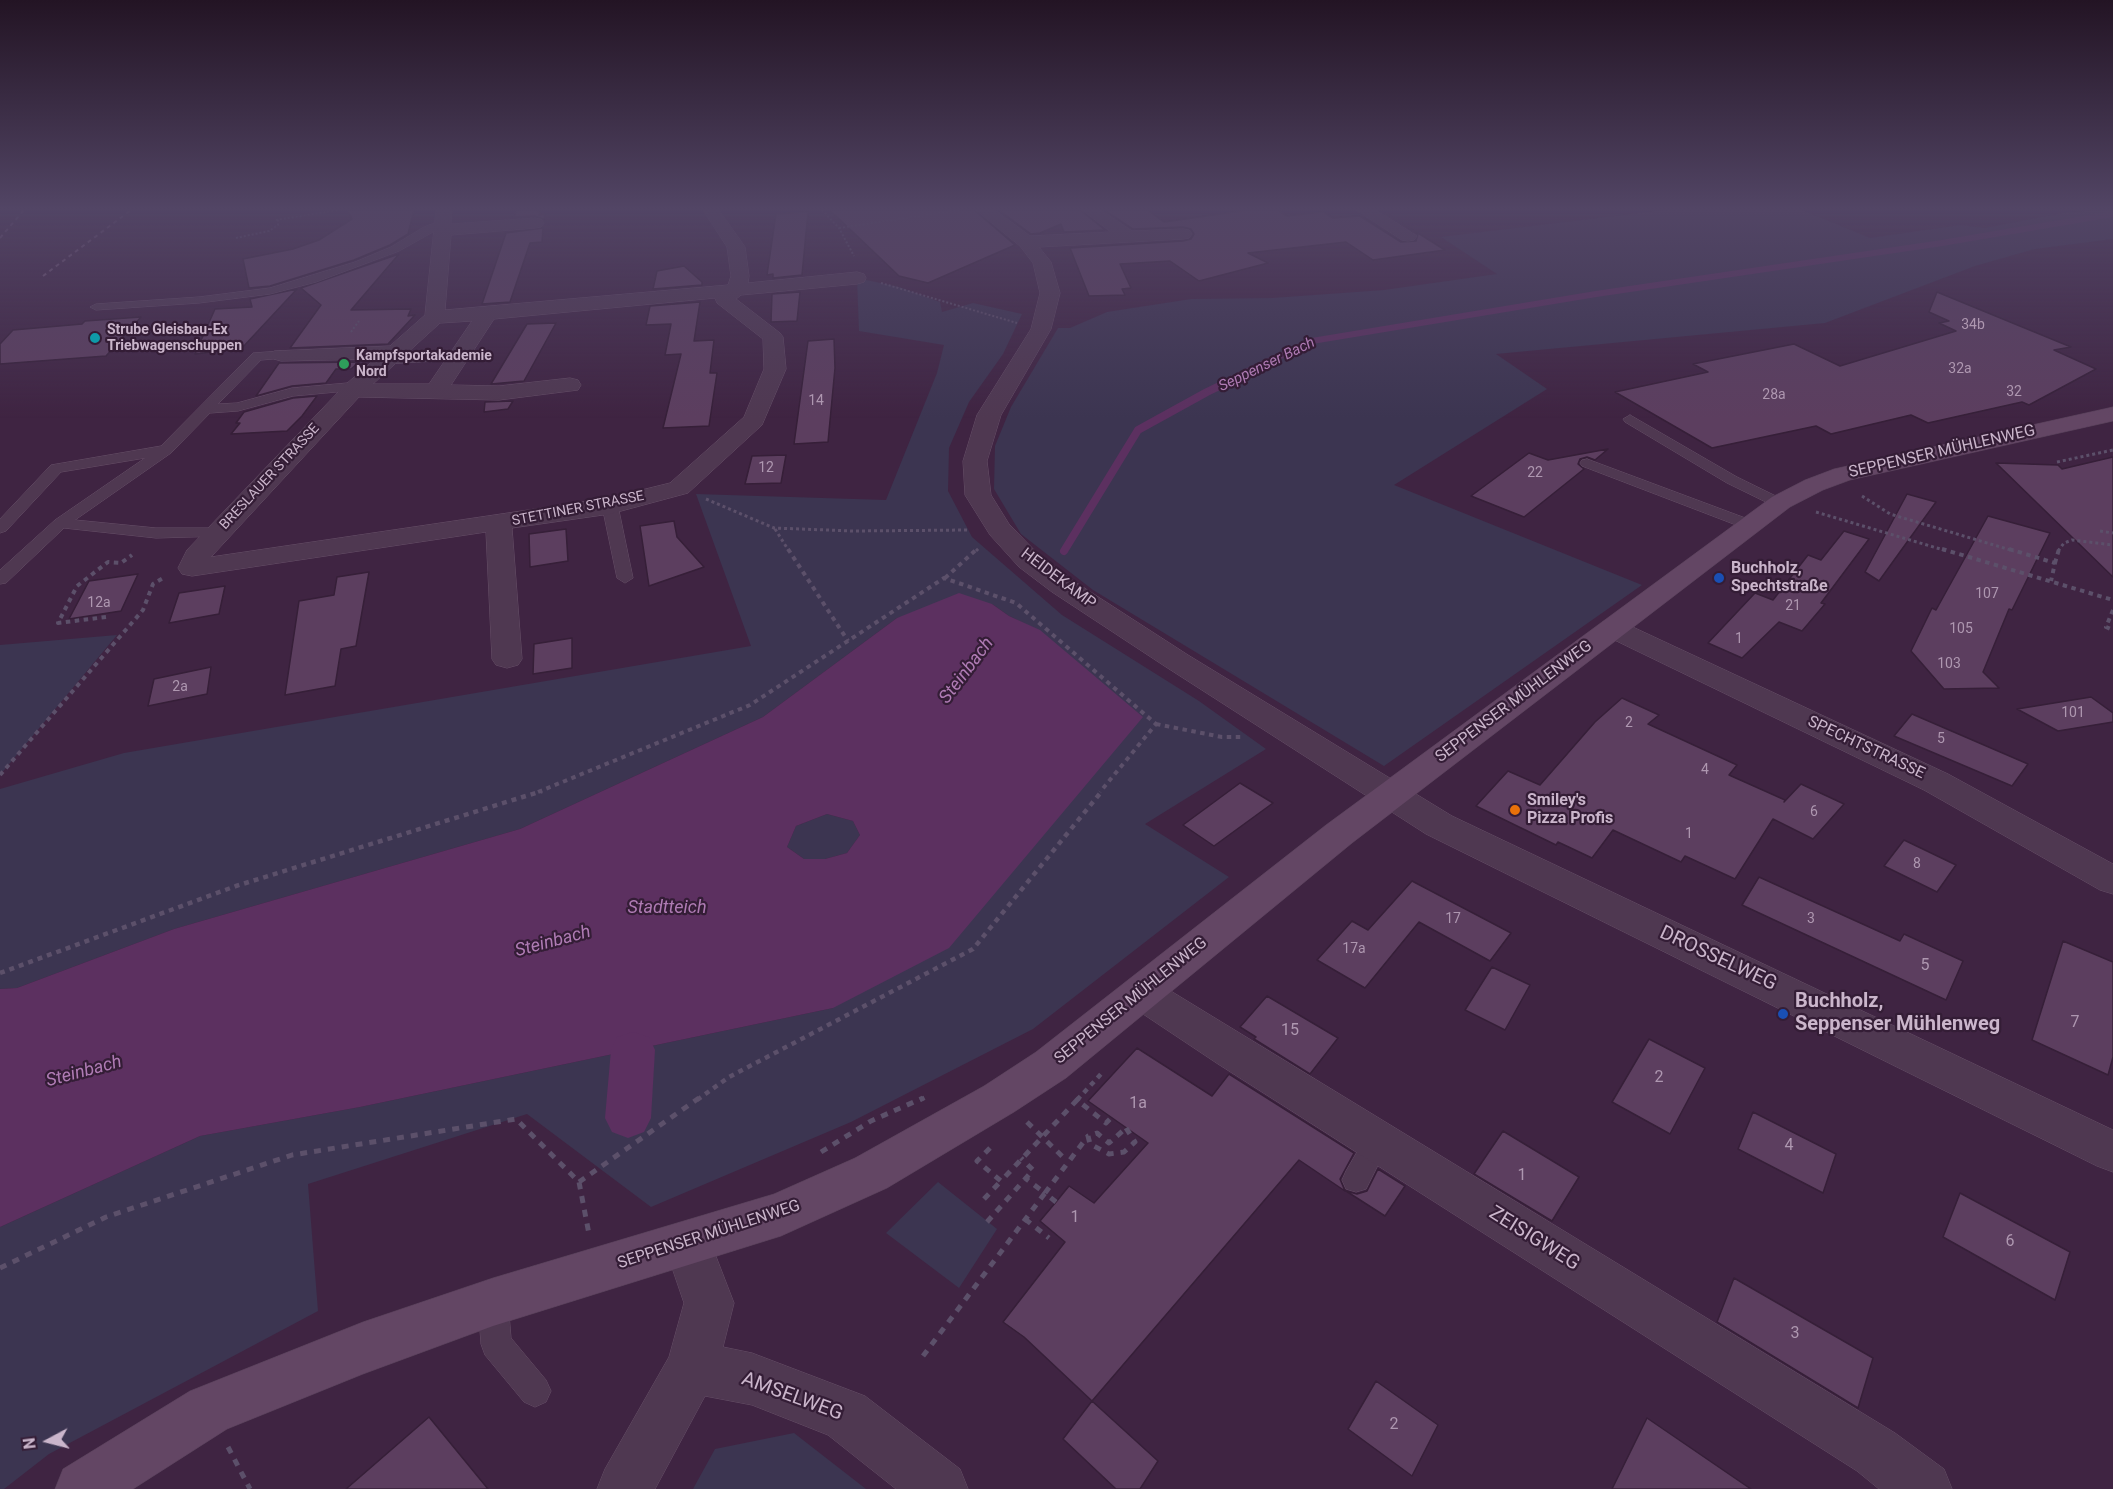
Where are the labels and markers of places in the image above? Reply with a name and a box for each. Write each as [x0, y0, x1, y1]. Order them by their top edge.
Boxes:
place label: Strube Gleisbau-Ex Triebwagenschuppen [107, 322, 242, 354]
marker: Strube Gleisbau-Ex Triebwagenschuppen [88, 331, 102, 345]
place label: Kampfsportakademie Nord [356, 348, 492, 380]
marker: Kampfsportakademie Nord [337, 357, 351, 371]
place label: Buchholz, Spechtstraße [1731, 559, 1828, 597]
marker: Buchholz, Spechtstraße [1712, 571, 1726, 585]
place label: Smiley's Pizza Profis [1527, 791, 1613, 829]
marker: Smiley's Pizza Profis [1508, 803, 1522, 817]
place label: Buchholz, Seppenser Mühlenweg [1795, 990, 2000, 1037]
marker: Buchholz, Seppenser Mühlenweg [1776, 1007, 1790, 1021]

